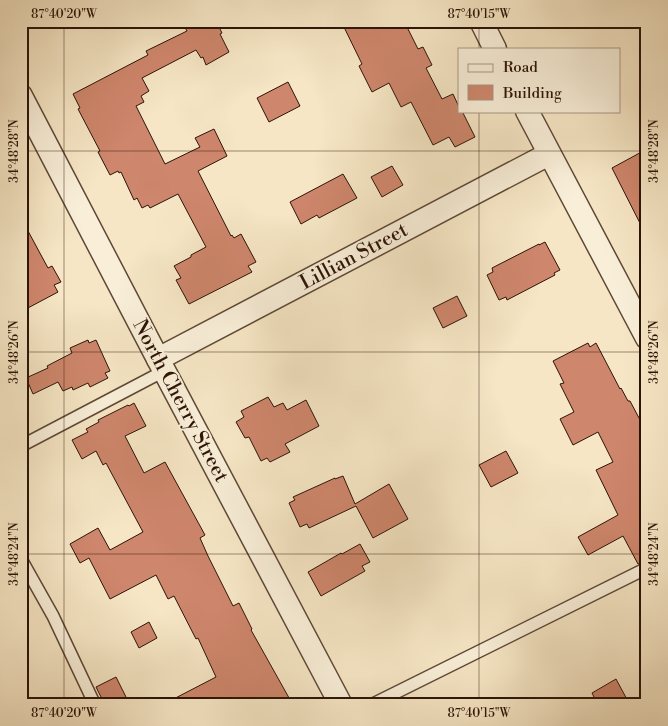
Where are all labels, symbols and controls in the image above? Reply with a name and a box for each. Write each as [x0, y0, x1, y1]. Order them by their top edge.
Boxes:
text: 87°40'20"W [31, 7, 98, 22]
text: 87°40'15"W [448, 7, 512, 22]
legend [458, 48, 620, 112]
text: Road [503, 58, 538, 77]
text: Building [502, 84, 562, 103]
text: 34°48'28"N [7, 119, 22, 183]
text: 34°48'28"N [647, 119, 662, 183]
street label: Lillian Street [296, 218, 412, 296]
street label: North Cherry Street [127, 315, 233, 487]
text: 34°48'26"N [7, 320, 22, 384]
text: 34°48'26"N [647, 320, 662, 384]
text: 34°48'24"N [7, 522, 22, 586]
text: 34°48'24"N [647, 522, 662, 586]
text: 87°40'20"W [31, 706, 98, 721]
text: 87°40'15"W [448, 706, 512, 721]

